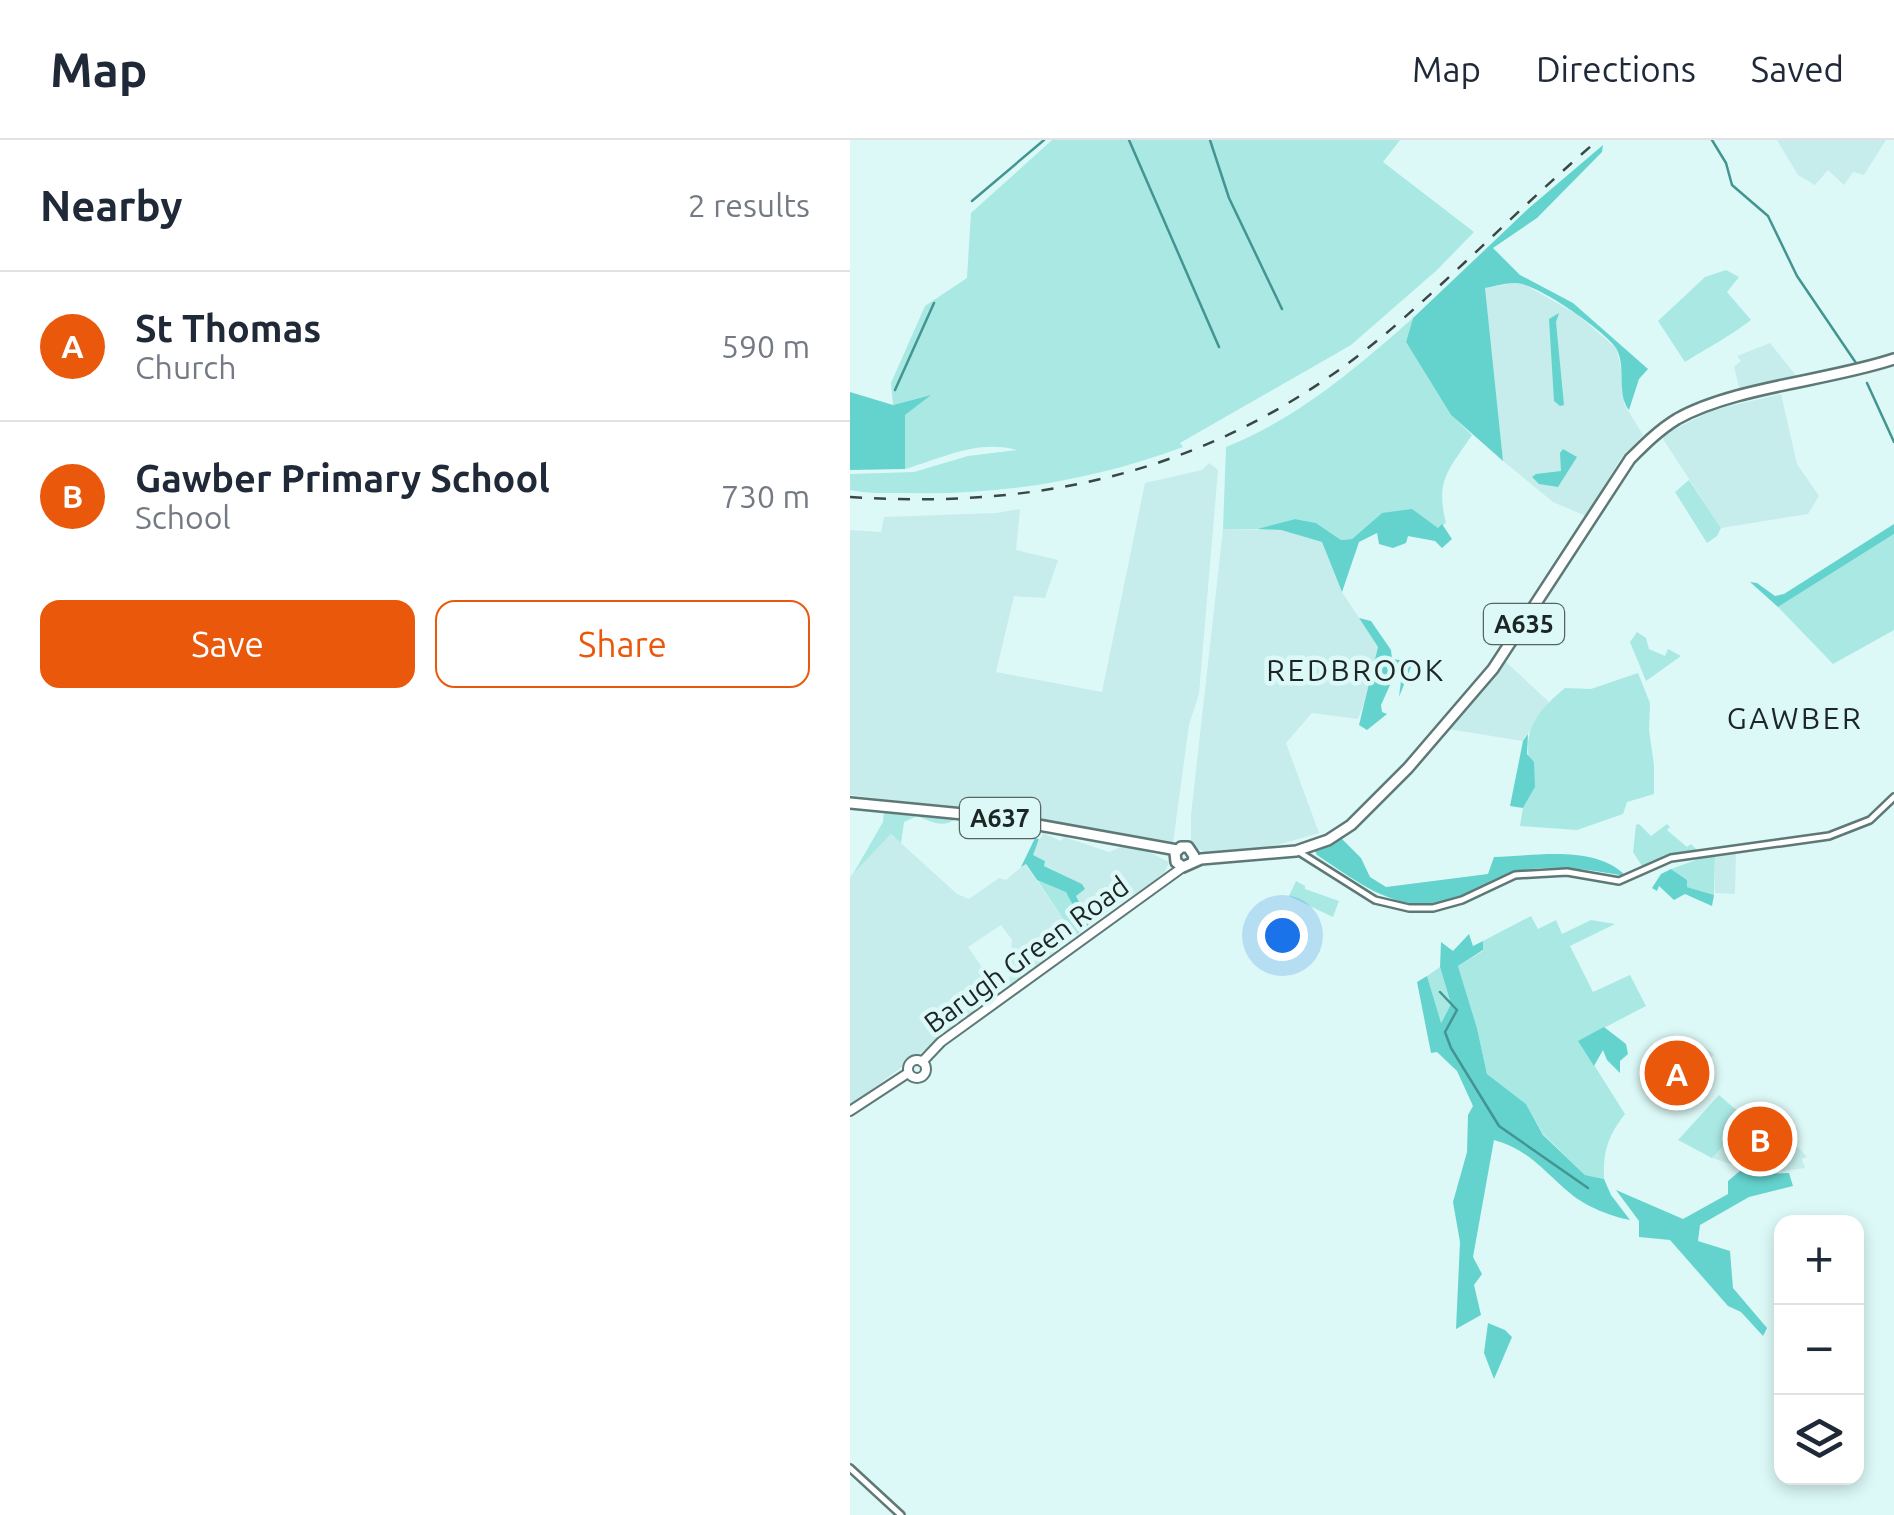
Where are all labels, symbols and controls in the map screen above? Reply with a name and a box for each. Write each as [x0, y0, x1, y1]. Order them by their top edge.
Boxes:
text: Map [50, 42, 148, 96]
text: Map [1412, 49, 1481, 89]
text: Directions [1536, 49, 1696, 89]
text: Saved [1751, 49, 1844, 89]
text: Nearby [40, 182, 183, 229]
text: 2 results [688, 187, 810, 223]
text: St Thomas [135, 307, 321, 349]
text: A [61, 328, 84, 364]
text: 590 m [721, 328, 810, 364]
text: Church [135, 349, 236, 385]
text: Gawber Primary School [135, 457, 550, 499]
text: B [62, 478, 83, 514]
text: 730 m [721, 478, 810, 514]
text: School [135, 499, 231, 535]
button: Save [40, 600, 415, 688]
button: Share [435, 600, 810, 688]
road number: A635 [1484, 604, 1564, 644]
district label: REDBROOK [1266, 653, 1446, 687]
district label: GAWBER [1727, 701, 1863, 735]
road number: A637 [960, 798, 1040, 838]
street label: Barugh Green Road [918, 870, 1134, 1038]
your location [1257, 910, 1308, 961]
pin: A [1644, 1036, 1710, 1110]
pin: B [1728, 1102, 1792, 1176]
map controls [1774, 1215, 1864, 1485]
button: + [1774, 1215, 1864, 1305]
button: − [1774, 1305, 1864, 1395]
button: layers [1774, 1395, 1864, 1485]

